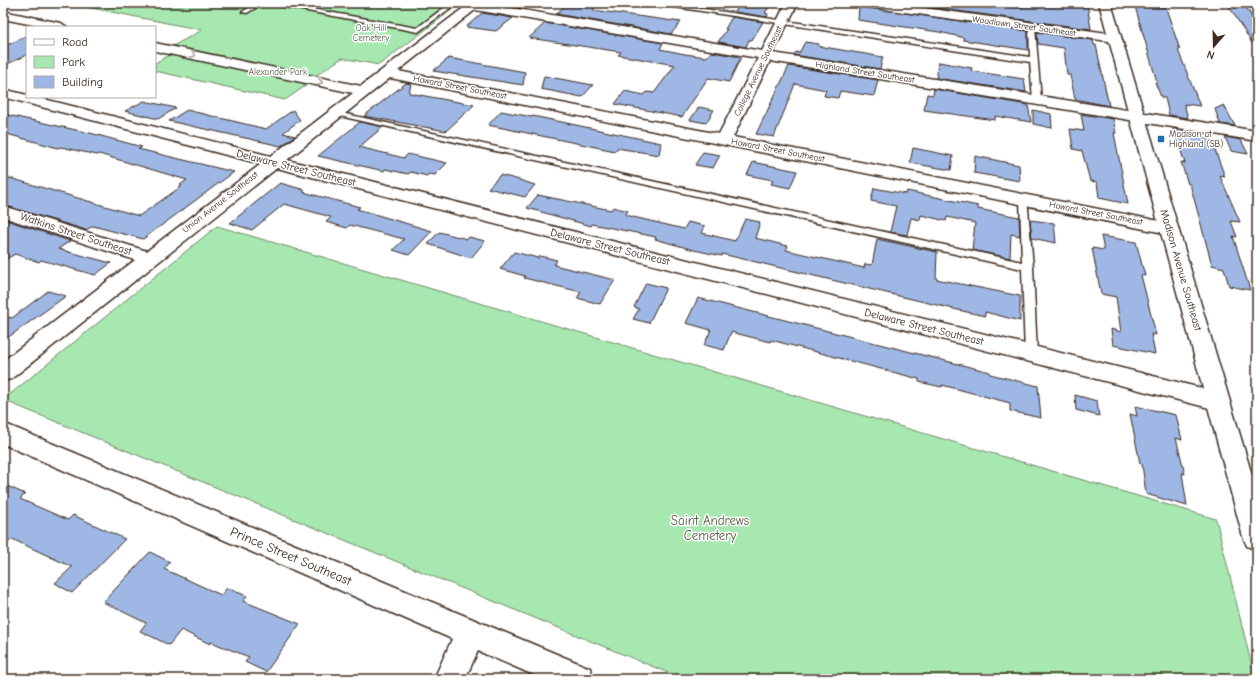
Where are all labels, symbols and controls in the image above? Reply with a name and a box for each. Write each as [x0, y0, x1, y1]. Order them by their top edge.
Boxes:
street label: Woodlawn Street Southeast [972, 14, 1077, 38]
park label: Oak Hill Cemetery [353, 23, 390, 43]
street label: College Avenue Southeast [732, 24, 784, 118]
legend [26, 26, 156, 98]
north arrow [1194, 26, 1234, 66]
text: Road [62, 35, 88, 49]
text: N [1205, 48, 1216, 62]
one-way arrow [190, 51, 196, 59]
text: Park [62, 55, 85, 69]
street label: Highland Street Southeast [815, 59, 916, 85]
park label: Alexander Park [249, 67, 308, 77]
street label: Howard Street Southeast [412, 73, 508, 101]
text: Building [62, 75, 103, 89]
one-way arrow [317, 78, 323, 86]
place label: Madison at Highland (SB) [1169, 129, 1223, 149]
marker: Madison at Highland (SB) [1156, 134, 1166, 144]
street label: Howard Street Southeast [730, 136, 826, 164]
street label: Delaware Street Southeast [235, 147, 358, 189]
street label: Union Avenue Southeast [180, 169, 260, 235]
street label: Howard Street Southeast [1048, 199, 1144, 227]
street label: Madison Avenue Southeast [1157, 208, 1205, 333]
street label: Watkins Street Southeast [19, 210, 134, 258]
street label: Delaware Street Southeast [549, 226, 672, 268]
street label: Delaware Street Southeast [863, 306, 986, 348]
park label: Saint Andrews Cemetery [671, 513, 749, 543]
street label: Prince Street Southeast [228, 524, 355, 589]

